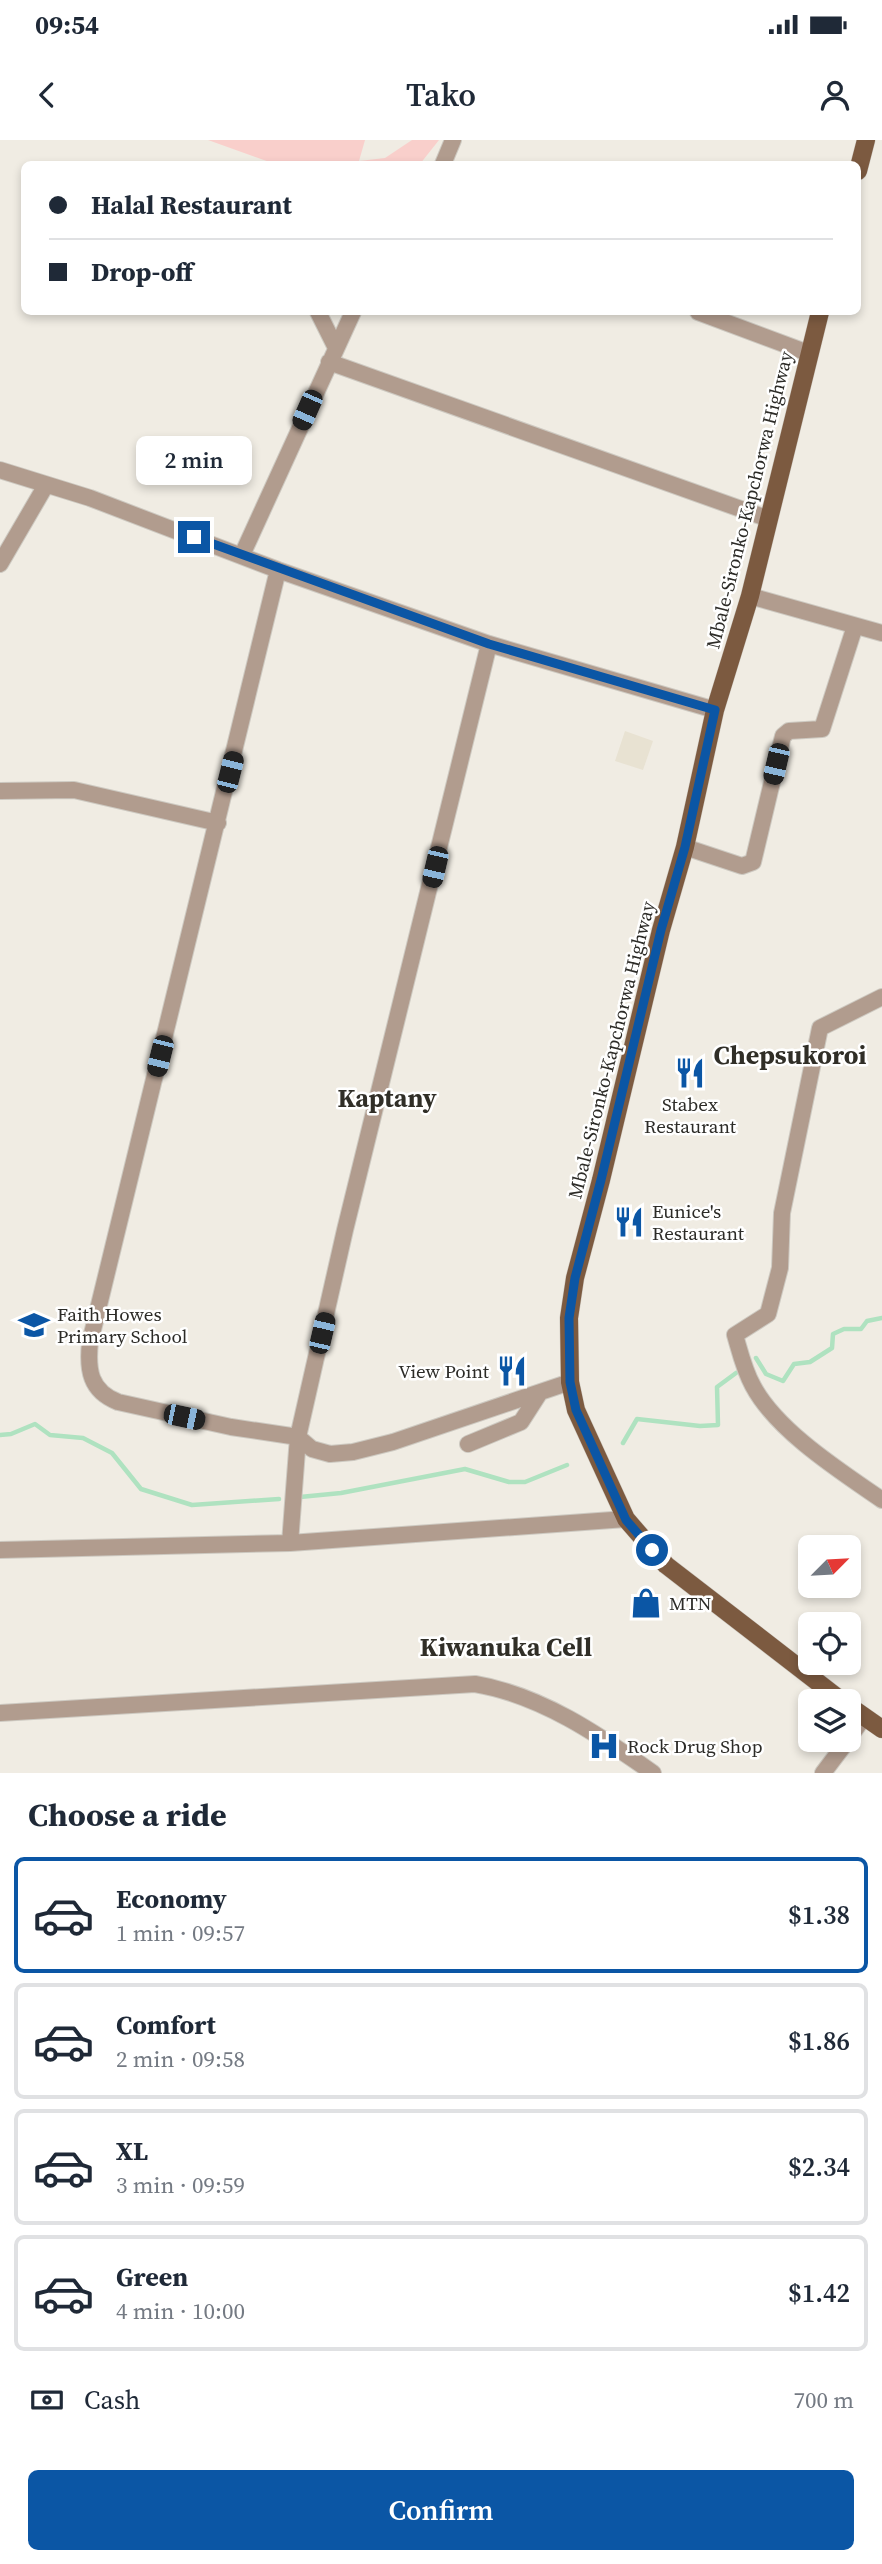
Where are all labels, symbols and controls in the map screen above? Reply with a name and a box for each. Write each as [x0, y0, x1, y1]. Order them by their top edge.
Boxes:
text: 09:54 [35, 7, 99, 43]
text: Tako [406, 73, 476, 117]
icon: back [28, 76, 66, 114]
icon: person [816, 76, 854, 114]
text: Halal Restaurant [91, 187, 292, 223]
text: Drop-off [91, 254, 193, 290]
street label: Mbale-Sironko-Kapchorwa Highway [699, 348, 799, 652]
car [289, 387, 326, 433]
callout: 2 min [136, 436, 252, 484]
text: 2 min [164, 444, 224, 476]
route end [178, 521, 210, 553]
car [762, 741, 791, 787]
car [215, 749, 246, 795]
car [421, 844, 450, 890]
street label: Mbale-Sironko-Kapchorwa Highway [561, 898, 661, 1202]
car [145, 1033, 176, 1079]
district label: Chepsukoroi [713, 1037, 867, 1073]
restaurant icon: Stabex Restaurant [673, 1056, 707, 1090]
district label: Kaptany [337, 1080, 437, 1116]
place label: Stabex Restaurant [644, 1091, 737, 1139]
place label: Eunice's Restaurant [652, 1198, 745, 1246]
restaurant icon: Eunice's Restaurant [612, 1205, 646, 1239]
place label: Faith Howes Primary School [57, 1301, 188, 1349]
school or university icon: Faith Howes Primary School [17, 1308, 51, 1342]
car [308, 1310, 337, 1356]
restaurant icon: View Point [495, 1354, 529, 1388]
place label: View Point [398, 1358, 490, 1384]
car [162, 1402, 207, 1432]
route start [636, 1534, 668, 1566]
north arrow [798, 1535, 861, 1598]
map controls [798, 1535, 861, 1752]
shop icon: MTN [629, 1586, 663, 1620]
place label: MTN [669, 1590, 712, 1616]
button: locate [798, 1612, 861, 1675]
district label: Kiwanuka Cell [420, 1629, 592, 1665]
button: layers [798, 1689, 861, 1752]
hospital icon: Rock Drug Shop [587, 1729, 621, 1763]
place label: Rock Drug Shop [627, 1733, 762, 1759]
text: Choose a ride [28, 1793, 227, 1837]
text: Economy [116, 1881, 227, 1917]
icon: car [32, 1884, 95, 1947]
text: $1.38 [788, 1897, 850, 1933]
text: 1 min · 09:57 [116, 1917, 245, 1949]
text: Comfort [116, 2007, 216, 2043]
icon: car [32, 2010, 95, 2073]
text: $1.86 [788, 2023, 850, 2059]
text: 2 min · 09:58 [116, 2043, 245, 2075]
text: XL [116, 2133, 148, 2169]
icon: car [32, 2136, 95, 2199]
text: $2.34 [788, 2149, 850, 2185]
text: 3 min · 09:59 [116, 2169, 245, 2201]
text: Green [116, 2259, 188, 2295]
icon: car [32, 2262, 95, 2325]
text: $1.42 [788, 2275, 850, 2311]
text: 4 min · 10:00 [116, 2295, 245, 2327]
icon: cash [28, 2381, 66, 2419]
text: Cash [84, 2382, 140, 2418]
text: 700 m [793, 2384, 854, 2416]
button: Confirm [28, 2470, 854, 2550]

